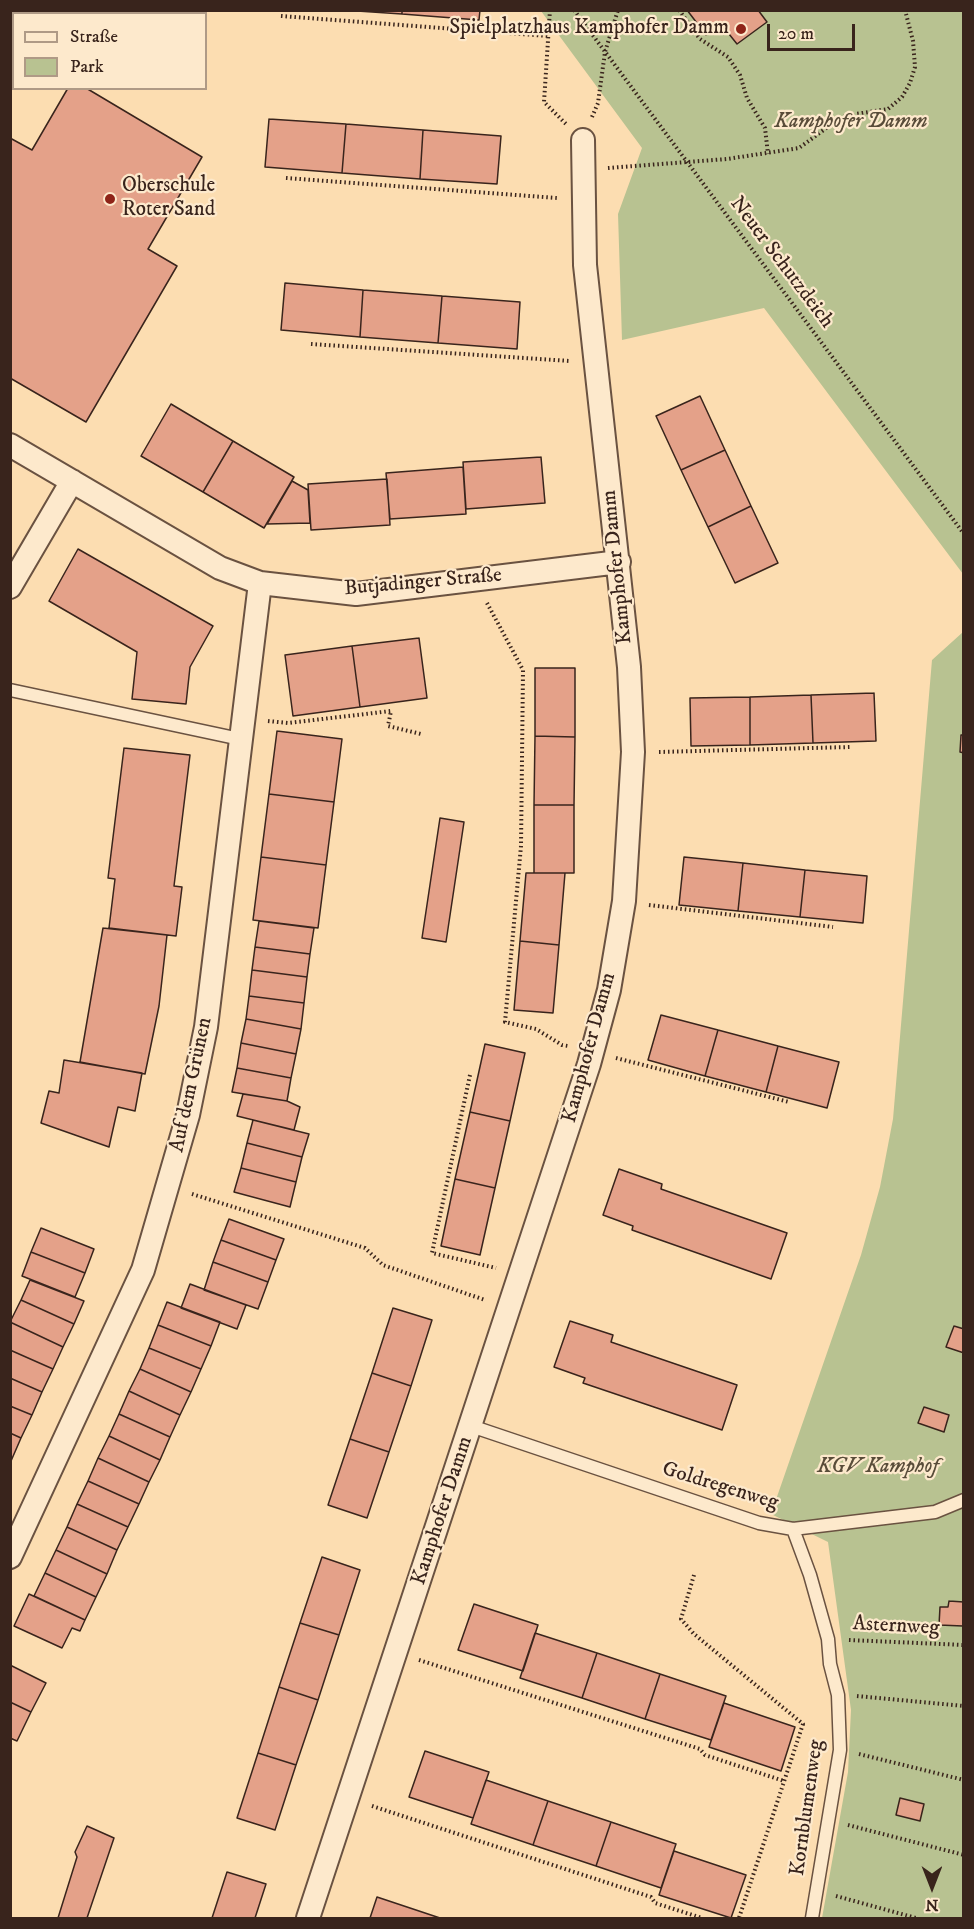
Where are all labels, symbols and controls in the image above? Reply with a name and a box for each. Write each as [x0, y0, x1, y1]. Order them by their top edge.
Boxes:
legend [12, 12, 207, 90]
scale bar [770, 12, 858, 50]
place label: Spielplatzhaus Kamphofer Damm [449, 16, 729, 42]
marker: Spielplatzhaus Kamphofer Damm [734, 22, 748, 36]
text: 20 m [778, 23, 814, 45]
text: Straße [70, 26, 118, 48]
text: Park [70, 56, 104, 78]
park label: Kamphofer Damm [775, 110, 927, 136]
place label: Oberschule Roter Sand [122, 174, 215, 224]
marker: Oberschule Roter Sand [103, 192, 117, 206]
street label: Neuer Schutzdeich [723, 192, 839, 334]
street label: Kamphofer Damm [597, 489, 639, 645]
street label: Butjadinger Straße [343, 564, 503, 602]
street label: Kamphofer Damm [558, 970, 622, 1126]
street label: Auf dem Grünen [165, 1015, 219, 1155]
street label: Kamphofer Damm [407, 1434, 479, 1588]
park label: KGV Kamphof [817, 1455, 939, 1481]
street label: Goldregenweg [659, 1457, 781, 1517]
street label: Asternweg [852, 1612, 940, 1642]
street label: Kornblumenweg [786, 1738, 830, 1878]
north arrow [902, 1857, 962, 1917]
text: N [925, 1895, 939, 1915]

